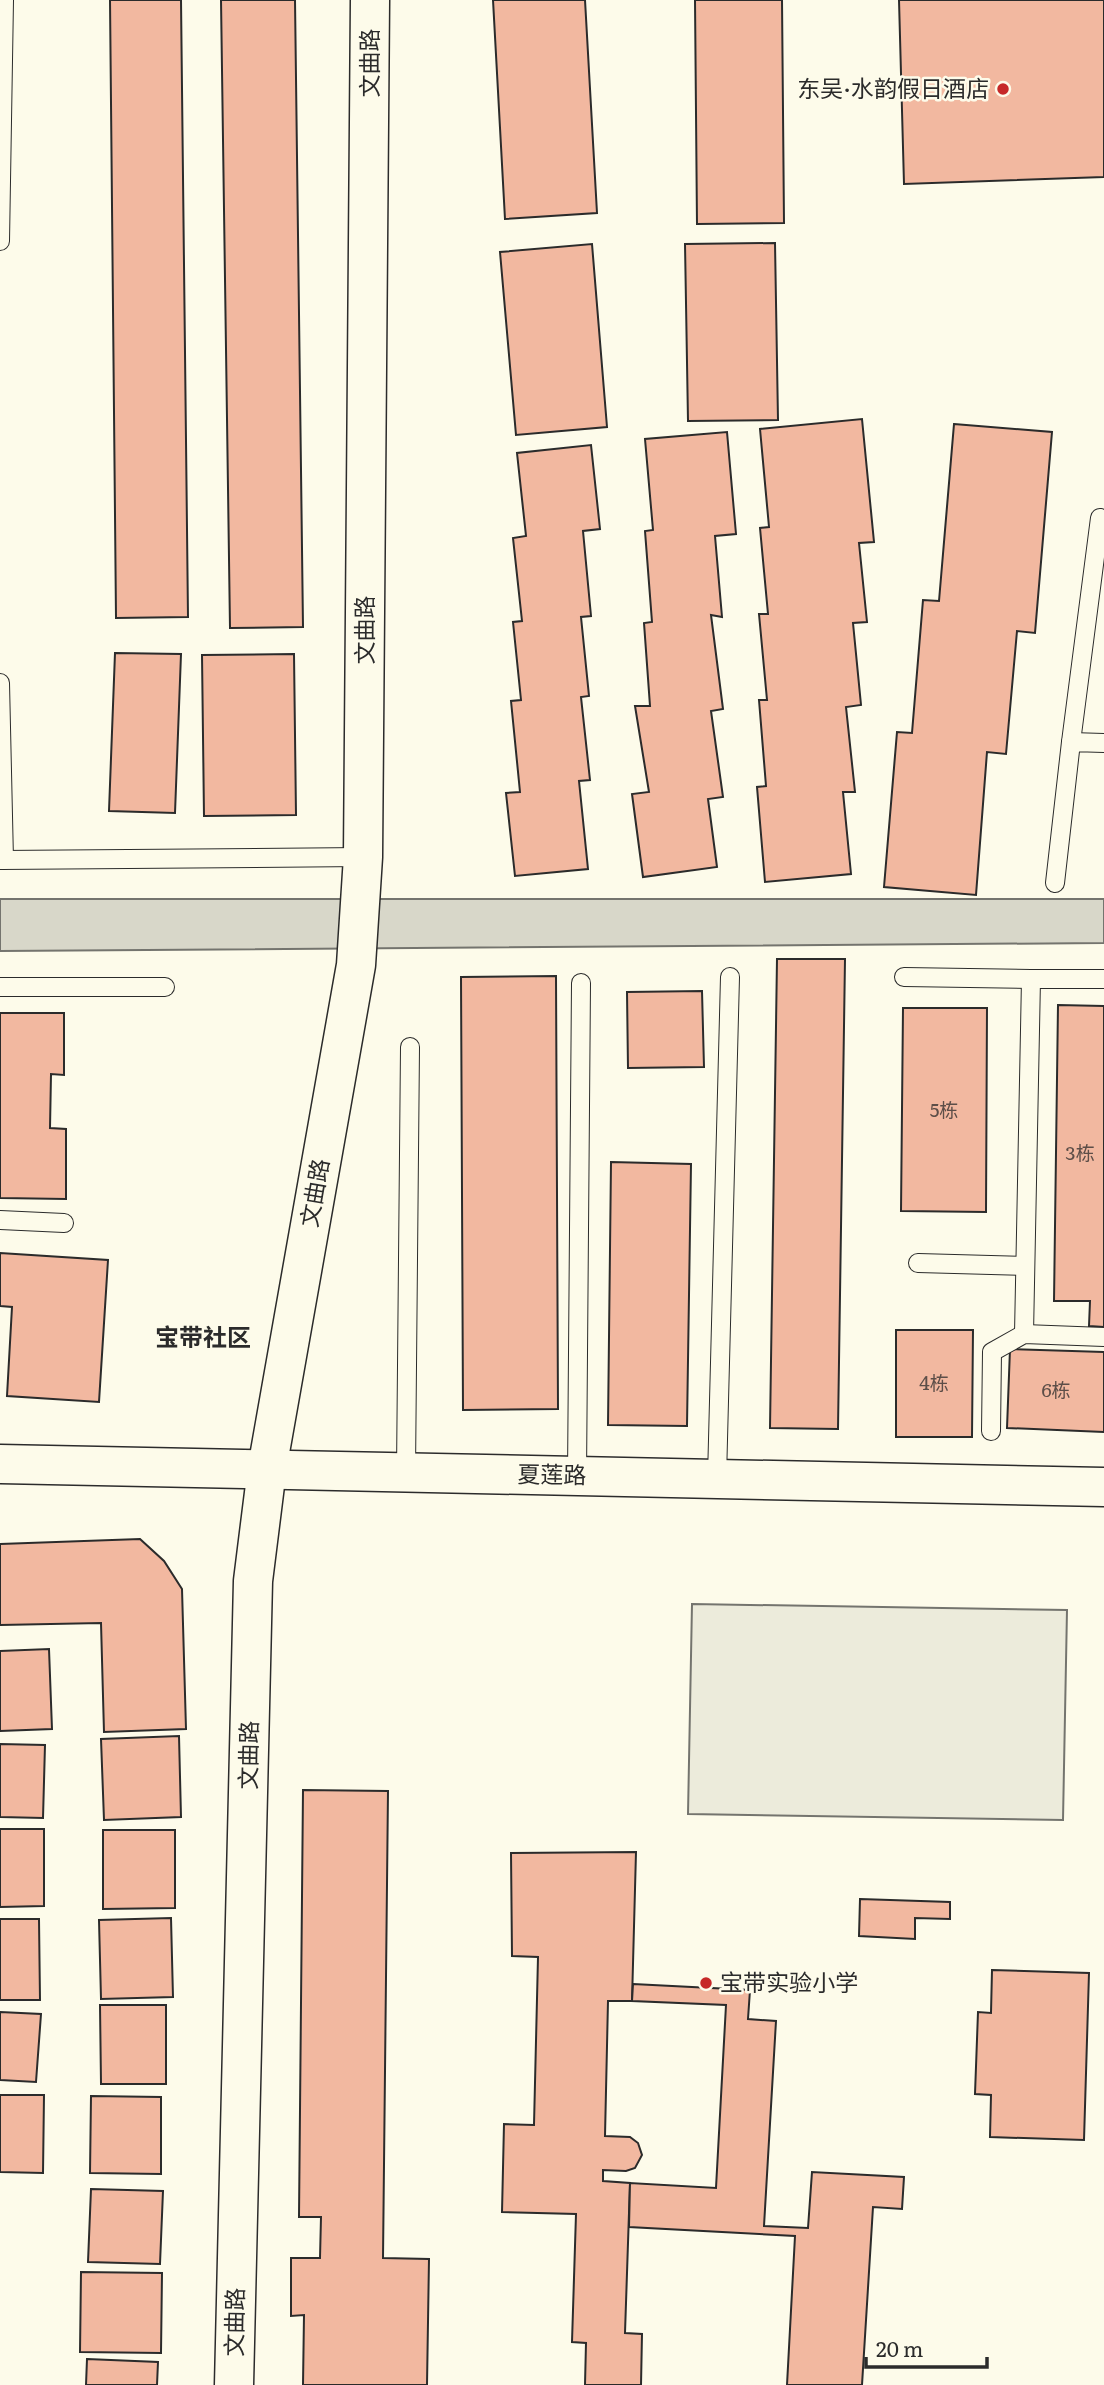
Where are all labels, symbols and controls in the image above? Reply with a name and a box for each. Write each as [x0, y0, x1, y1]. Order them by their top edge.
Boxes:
street label: 文曲路 [351, 29, 385, 98]
place label: 东吴·水韵假日酒店 [797, 70, 989, 104]
marker: 东吴·水韵假日酒店 [995, 81, 1011, 97]
street label: 文曲路 [346, 596, 380, 665]
house number: 5栋 [930, 1095, 958, 1123]
house number: 3栋 [1065, 1138, 1095, 1166]
street label: 文曲路 [290, 1156, 336, 1230]
district label: 宝带社区 [155, 1318, 251, 1353]
house number: 4栋 [919, 1368, 949, 1396]
house number: 6栋 [1041, 1375, 1071, 1403]
street label: 夏莲路 [517, 1455, 587, 1491]
street label: 文曲路 [229, 1720, 265, 1790]
place label: 宝带实验小学 [720, 1964, 858, 1998]
marker: 宝带实验小学 [698, 1975, 714, 1991]
street label: 文曲路 [215, 2287, 251, 2357]
scale bar [866, 2326, 987, 2370]
text: 20 m [876, 2332, 923, 2363]

